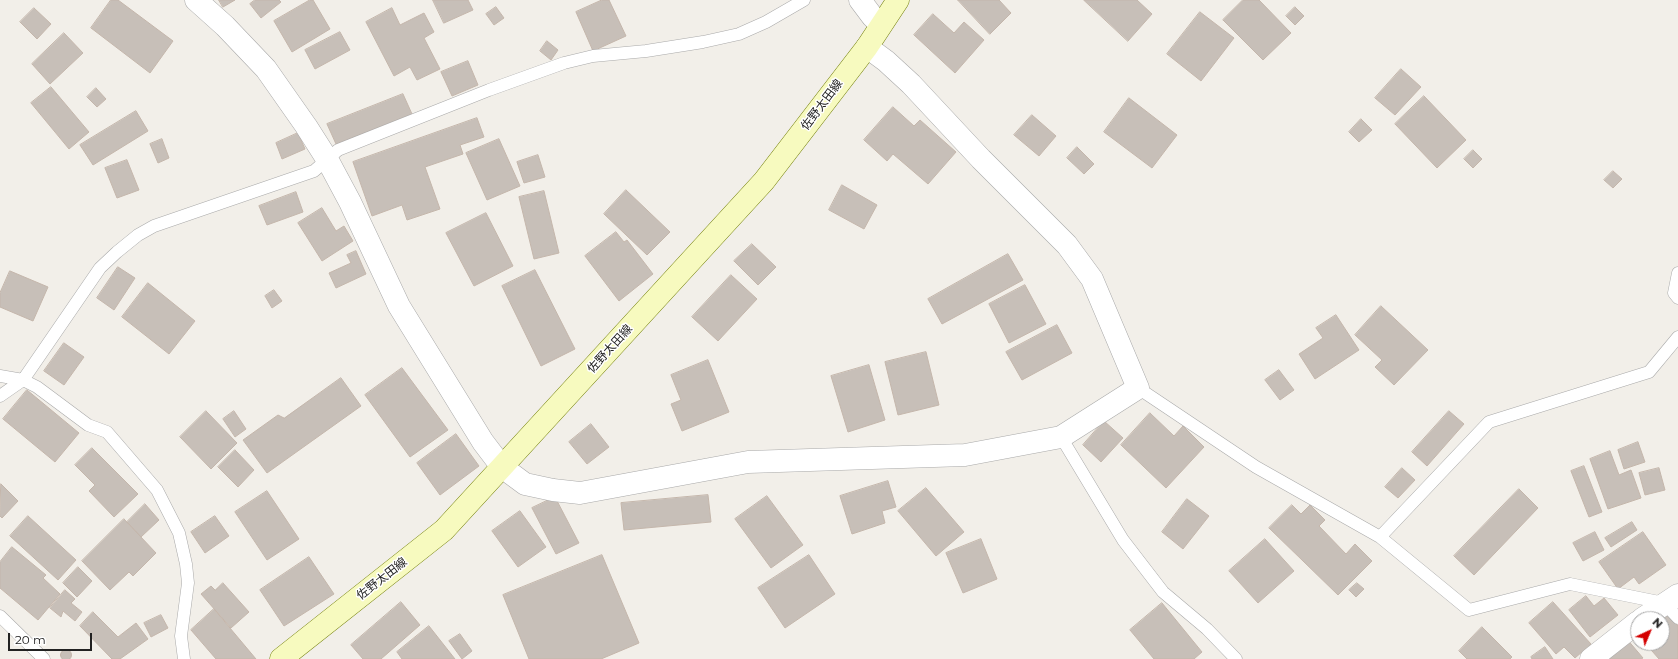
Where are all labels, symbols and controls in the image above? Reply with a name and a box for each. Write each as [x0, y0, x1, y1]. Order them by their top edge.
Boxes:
street label: 佐野太田線 [798, 77, 846, 133]
street label: 佐野太田線 [585, 322, 635, 376]
street label: 佐野太田線 [354, 555, 410, 603]
north arrow [1630, 611, 1670, 651]
text: N [1650, 615, 1666, 631]
scale bar [10, 625, 94, 651]
text: 20 m [15, 632, 46, 647]

